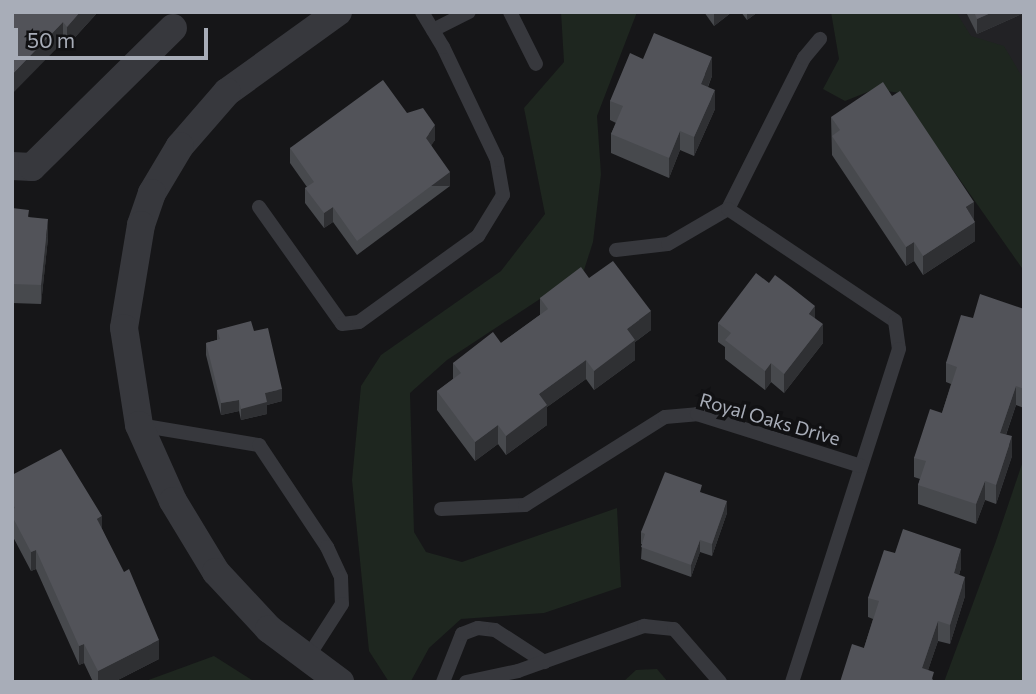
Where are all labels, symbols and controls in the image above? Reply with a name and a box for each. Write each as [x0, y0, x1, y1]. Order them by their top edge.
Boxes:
scale bar [18, 14, 212, 58]
text: 50 m [27, 27, 75, 52]
street label: Royal Oaks Drive [697, 388, 843, 450]

